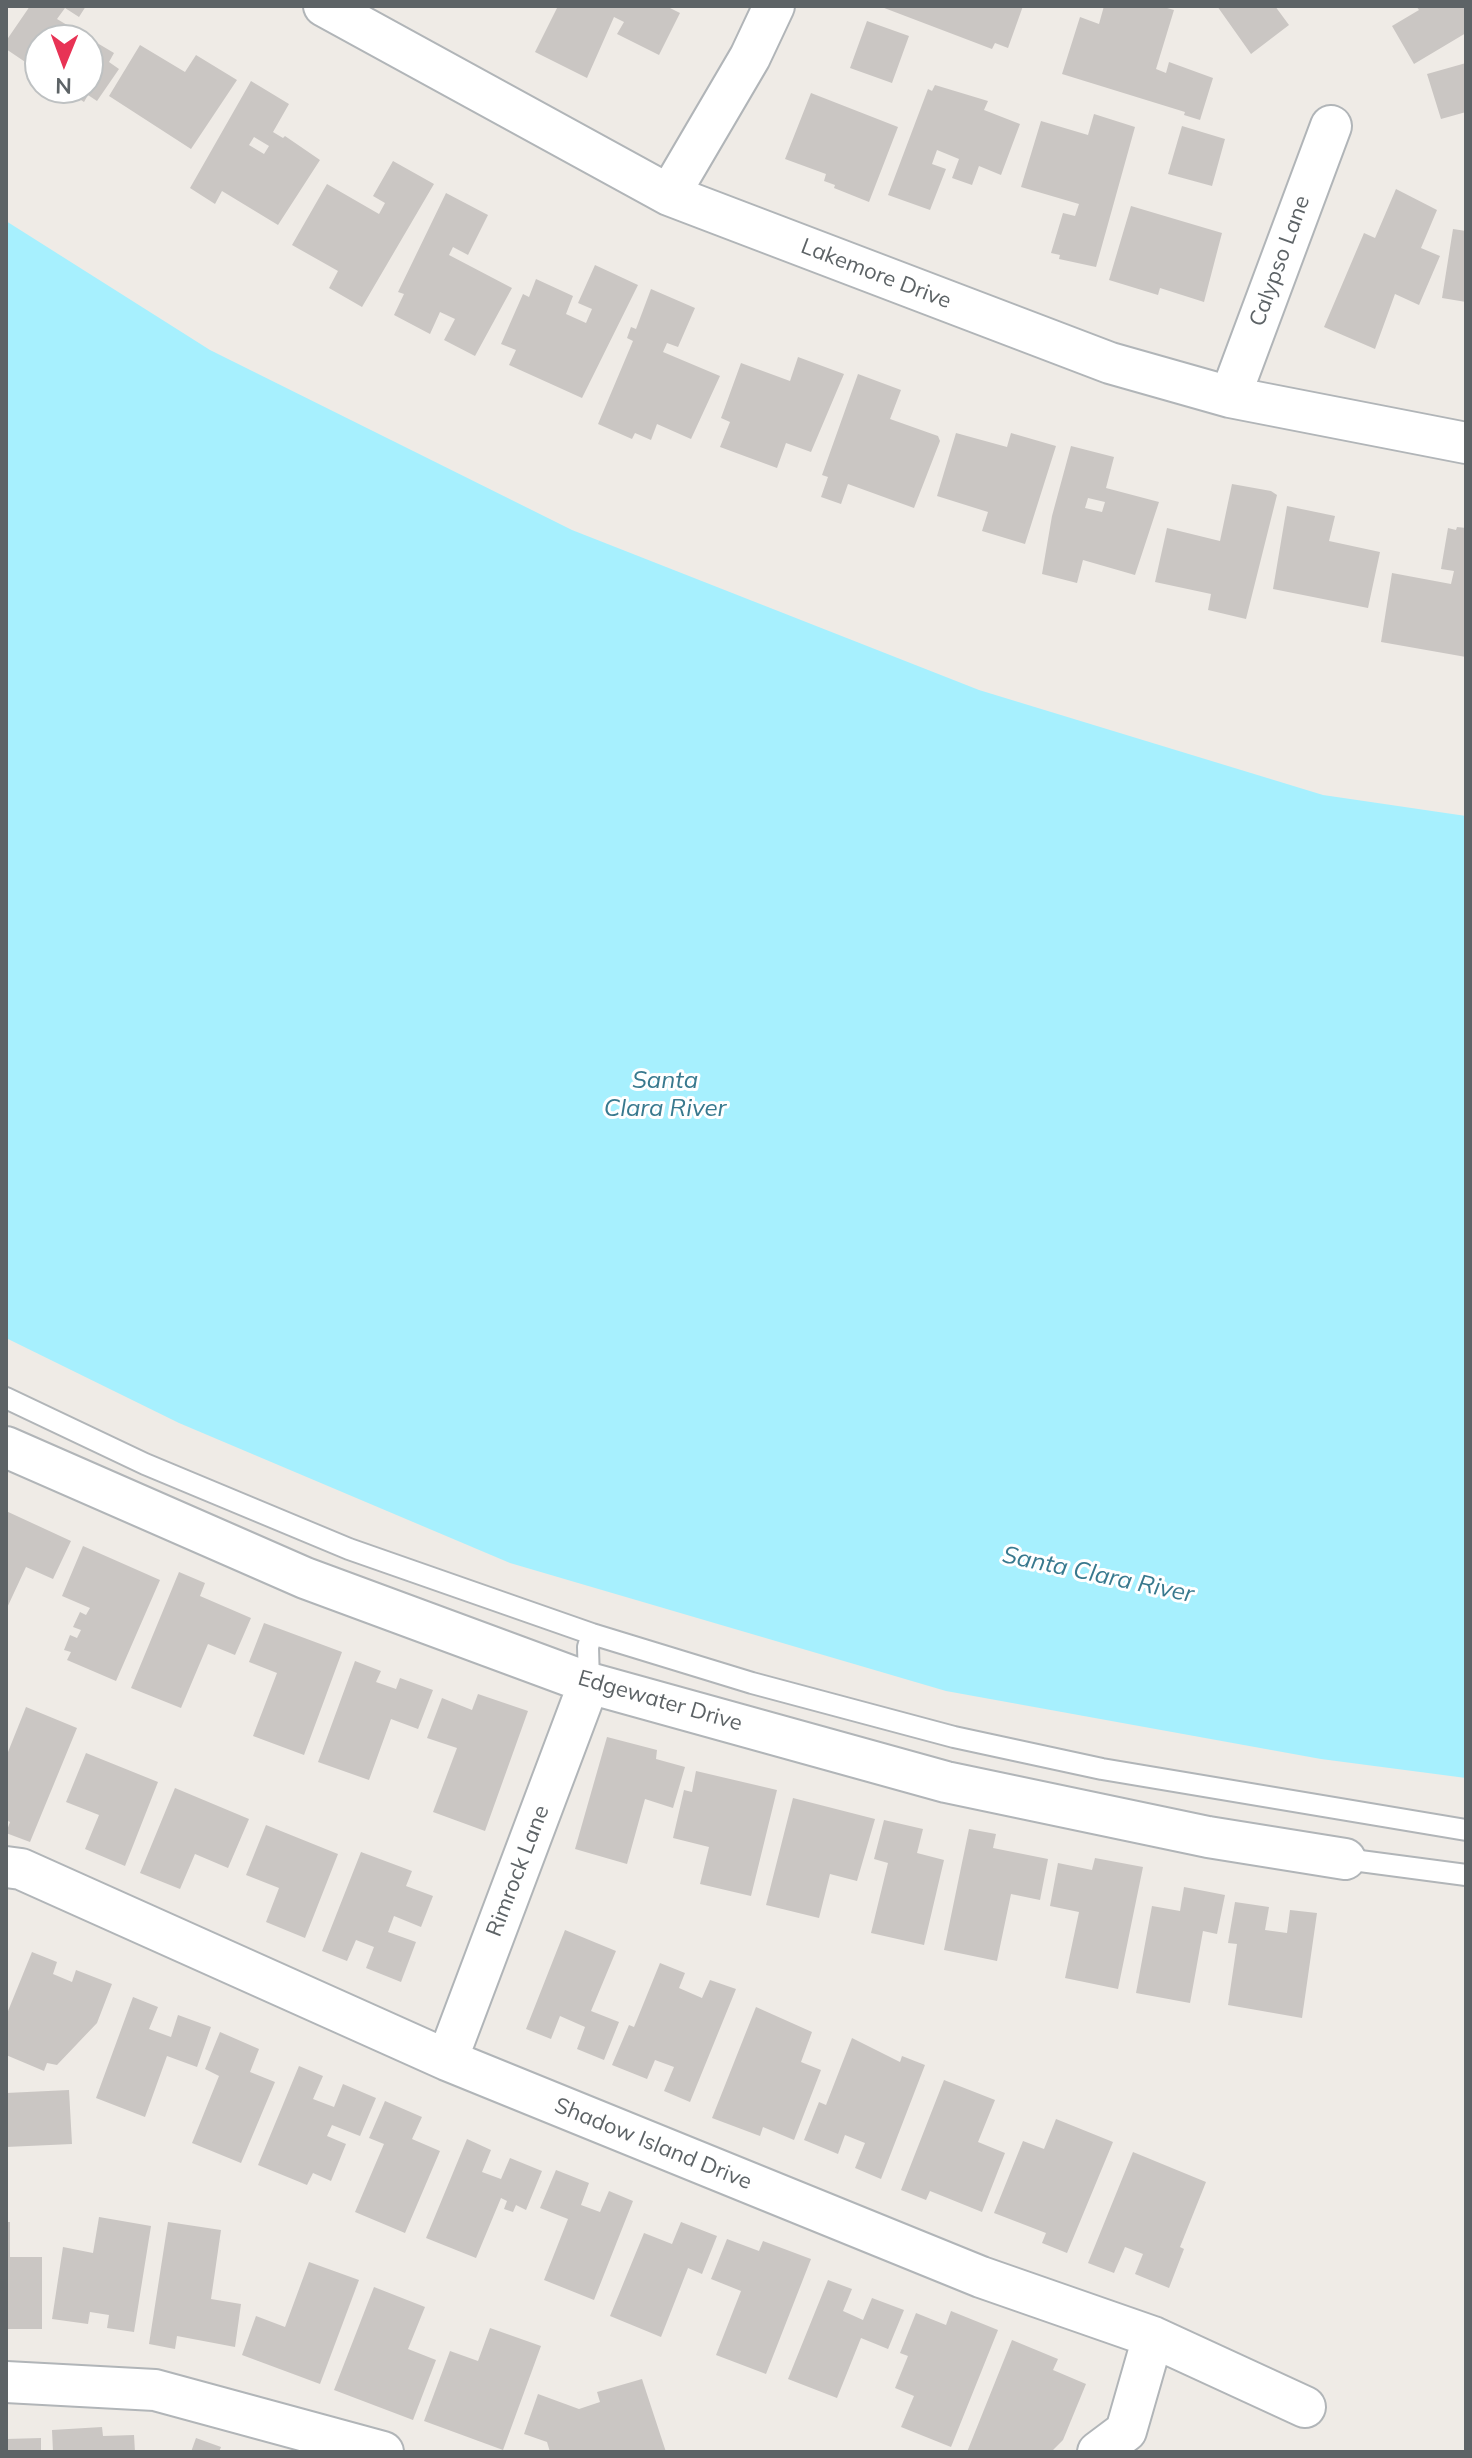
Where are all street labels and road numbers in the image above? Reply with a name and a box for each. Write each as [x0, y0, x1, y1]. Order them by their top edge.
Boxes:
street label: Calypso Lane [1244, 192, 1316, 330]
street label: Lakemore Drive [797, 233, 955, 315]
street label: Edgewater Drive [575, 1665, 745, 1737]
street label: Rimrock Lane [481, 1802, 555, 1940]
street label: Shadow Island Drive [551, 2092, 755, 2196]

